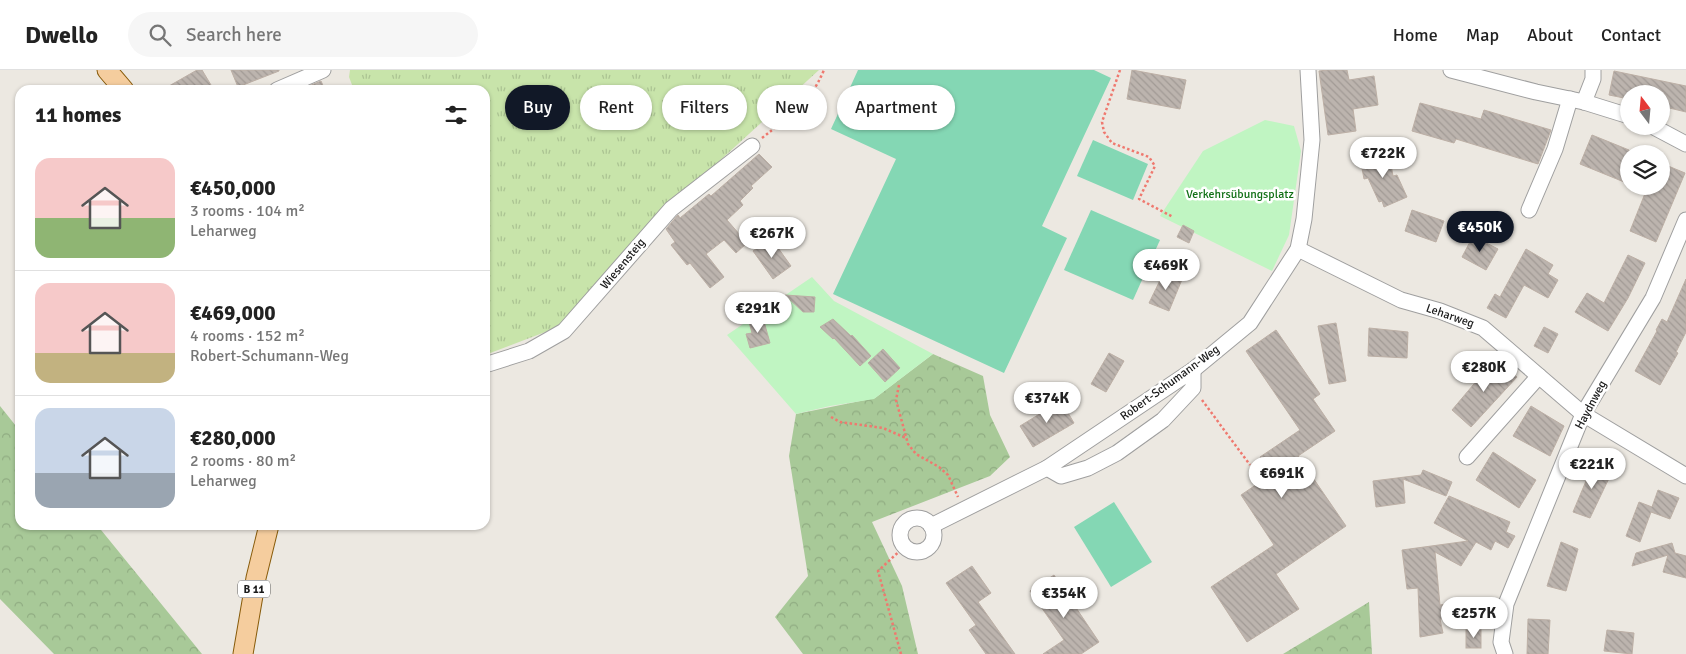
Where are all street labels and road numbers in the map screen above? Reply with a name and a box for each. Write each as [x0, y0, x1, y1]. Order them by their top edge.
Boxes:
street label: Wiesensteig [597, 235, 649, 293]
street label: Leharweg [1424, 301, 1476, 331]
street label: Robert-Schumann-Weg [1117, 342, 1223, 424]
street label: Haydnweg [1572, 378, 1610, 432]
road number: B 11 [238, 580, 270, 598]

